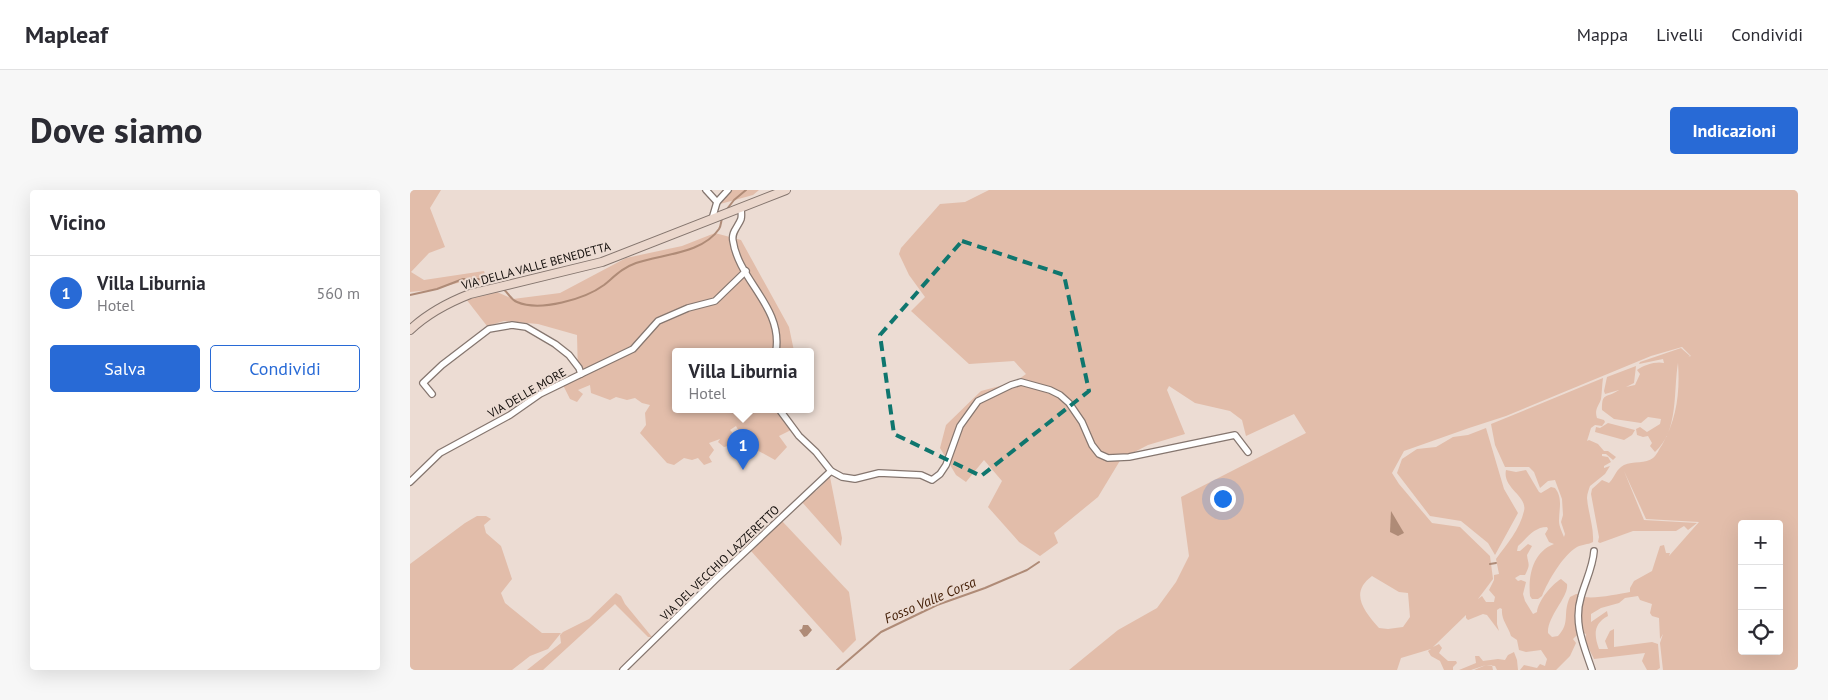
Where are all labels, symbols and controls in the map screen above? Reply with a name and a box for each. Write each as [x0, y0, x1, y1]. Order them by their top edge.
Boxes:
text: Mapleaf [25, 19, 108, 50]
text: Mappa [1577, 23, 1628, 46]
text: Livelli [1656, 23, 1703, 46]
text: Condividi [1731, 23, 1803, 46]
text: Dove siamo [30, 107, 203, 153]
button: Indicazioni [1670, 107, 1798, 154]
text: Vicino [50, 209, 106, 236]
street label: VIA DELLA VALLE BENEDETTA [459, 238, 612, 293]
text: Villa Liburnia [97, 271, 206, 295]
text: 1 [61, 283, 71, 303]
text: 560 m [317, 283, 360, 303]
text: Hotel [97, 295, 134, 315]
button: Salva [50, 345, 200, 392]
button: Condividi [210, 345, 360, 392]
popup [672, 348, 814, 413]
text: Villa Liburnia [689, 359, 797, 383]
street label: VIA DELLE MORE [484, 364, 568, 421]
text: Hotel [689, 383, 726, 403]
pin: 1 [727, 429, 759, 470]
your location [1210, 486, 1236, 512]
street label: VIA DEL VECCHIO LAZZERETTO [656, 502, 782, 624]
map controls [1738, 520, 1783, 655]
button: + [1738, 520, 1783, 565]
button: − [1738, 565, 1783, 610]
water label: Fosso Valle Corsa [881, 573, 979, 627]
button: locate [1738, 610, 1783, 655]

